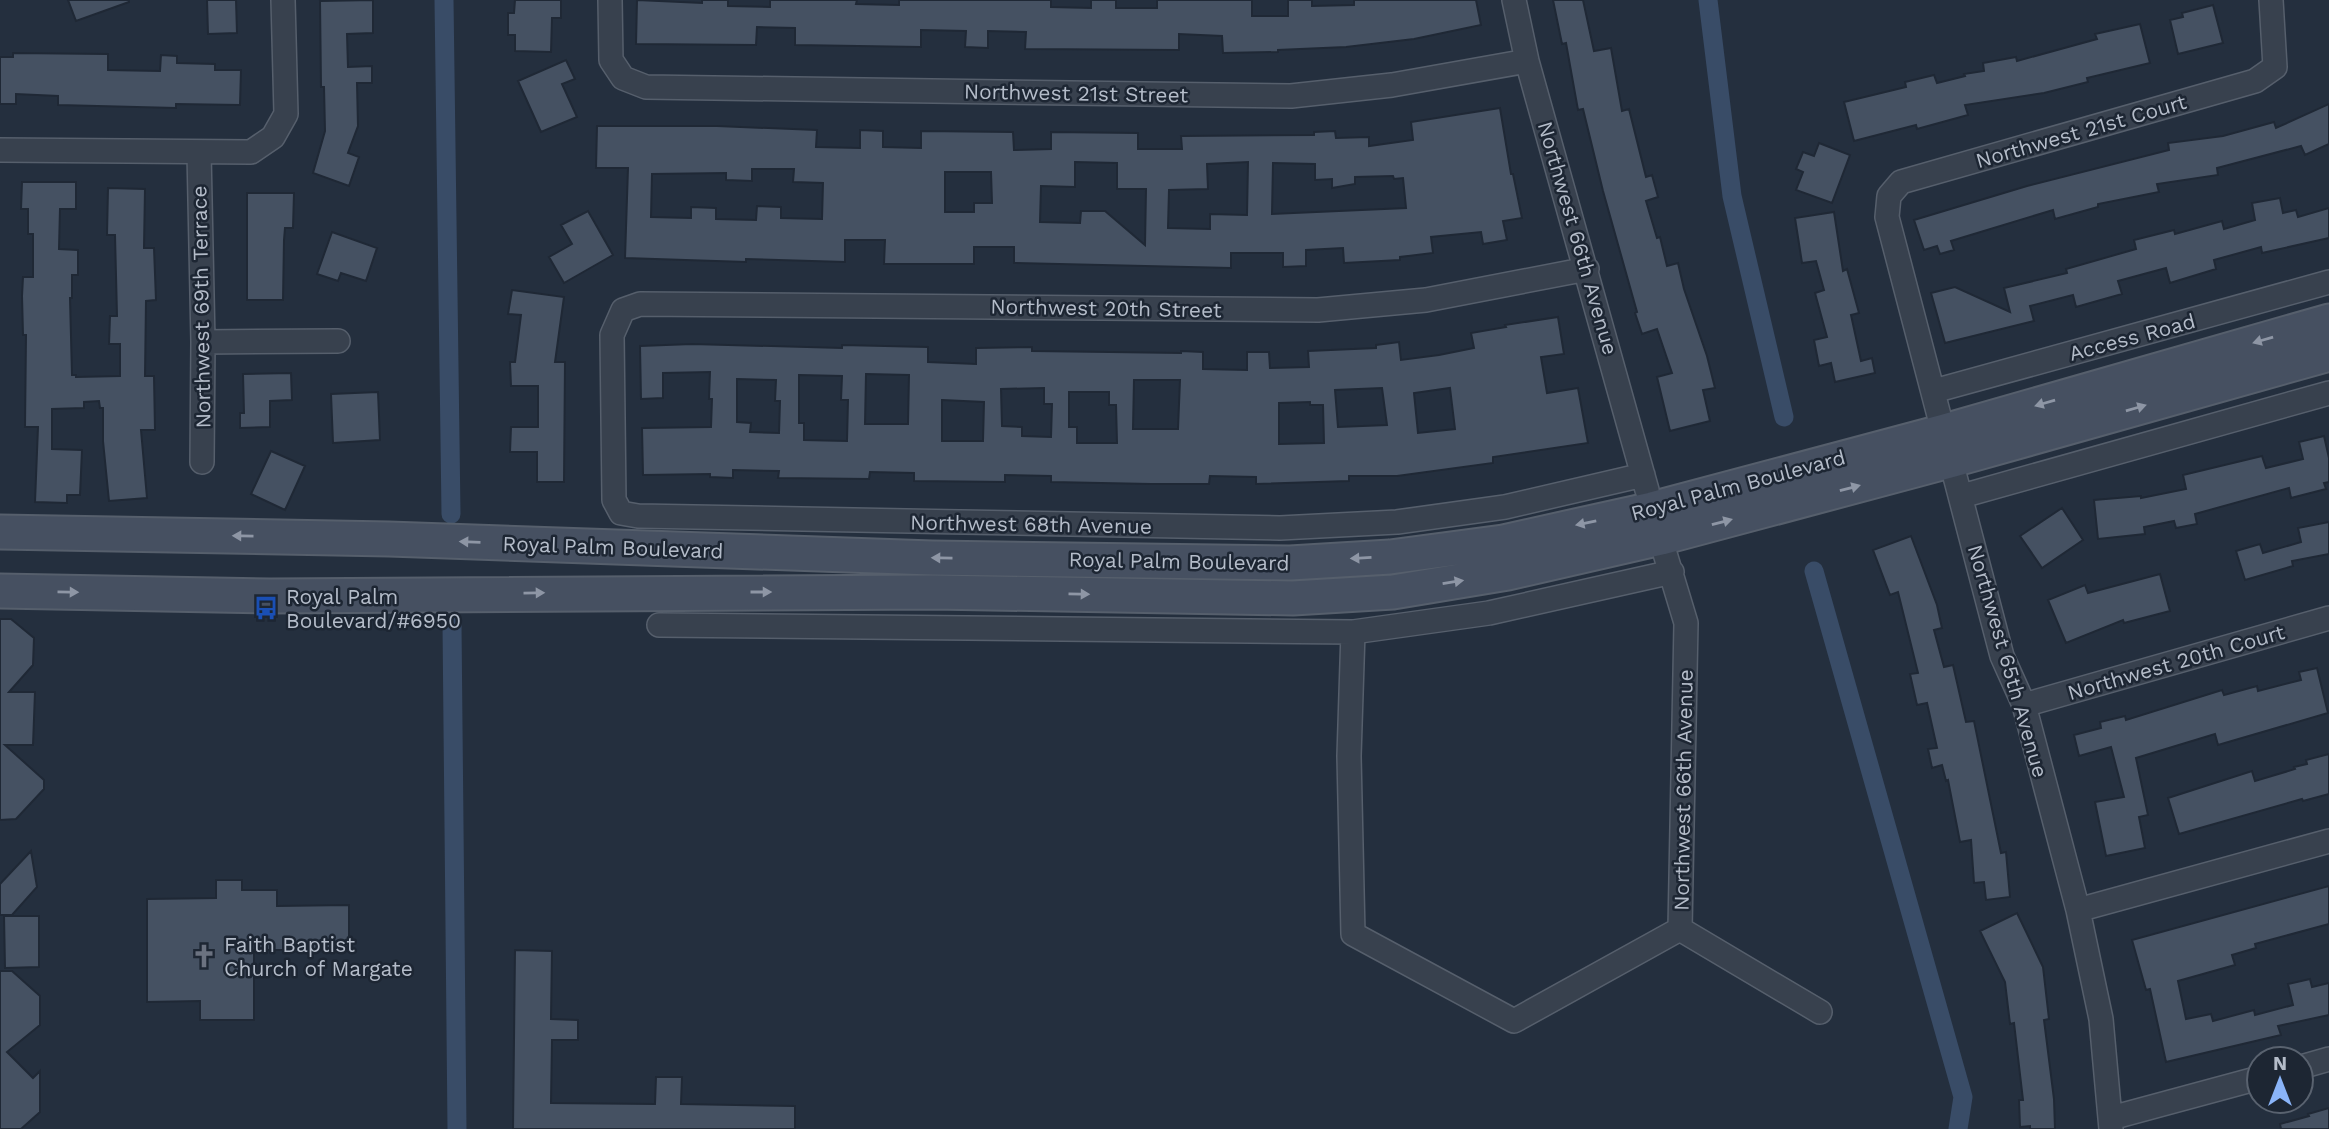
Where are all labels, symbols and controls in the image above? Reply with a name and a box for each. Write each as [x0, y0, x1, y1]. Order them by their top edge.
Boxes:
street label: Northwest 21st Street [964, 79, 1189, 107]
street label: Northwest 21st Court [1973, 89, 2189, 173]
street label: Northwest 66th Avenue [1533, 118, 1623, 358]
street label: Northwest 69th Terrace [186, 185, 216, 429]
street label: Northwest 20th Street [990, 293, 1222, 323]
street label: Access Road [2066, 308, 2198, 366]
one-way arrow [2253, 336, 2274, 346]
one-way arrow [2034, 398, 2055, 408]
one-way arrow [2126, 403, 2147, 413]
street label: Royal Palm Boulevard [1628, 444, 1848, 526]
one-way arrow [1839, 482, 1860, 492]
street label: Northwest 68th Avenue [910, 509, 1152, 539]
one-way arrow [1711, 516, 1733, 527]
one-way arrow [1574, 518, 1596, 529]
one-way arrow [231, 530, 253, 542]
street label: Royal Palm Boulevard [502, 531, 724, 563]
one-way arrow [459, 537, 481, 548]
street label: Northwest 65th Avenue [1963, 542, 2053, 780]
street label: Royal Palm Boulevard [1068, 547, 1290, 575]
one-way arrow [931, 553, 953, 564]
one-way arrow [1350, 553, 1372, 564]
one-way arrow [1442, 576, 1464, 587]
place label: Royal Palm Boulevard/#6950 [286, 584, 461, 633]
one-way arrow [57, 586, 79, 598]
one-way arrow [750, 586, 772, 598]
one-way arrow [523, 587, 545, 599]
one-way arrow [1068, 588, 1090, 600]
bus stop icon: Royal Palm Boulevard/#6950 [252, 594, 280, 622]
street label: Northwest 20th Court [2065, 619, 2288, 705]
street label: Northwest 66th Avenue [1668, 669, 1698, 911]
place label: Faith Baptist Church of Margate [224, 932, 413, 981]
church icon: Faith Baptist Church of Margate [190, 942, 218, 970]
north arrow [2245, 1045, 2315, 1115]
text: N [2273, 1052, 2287, 1075]

